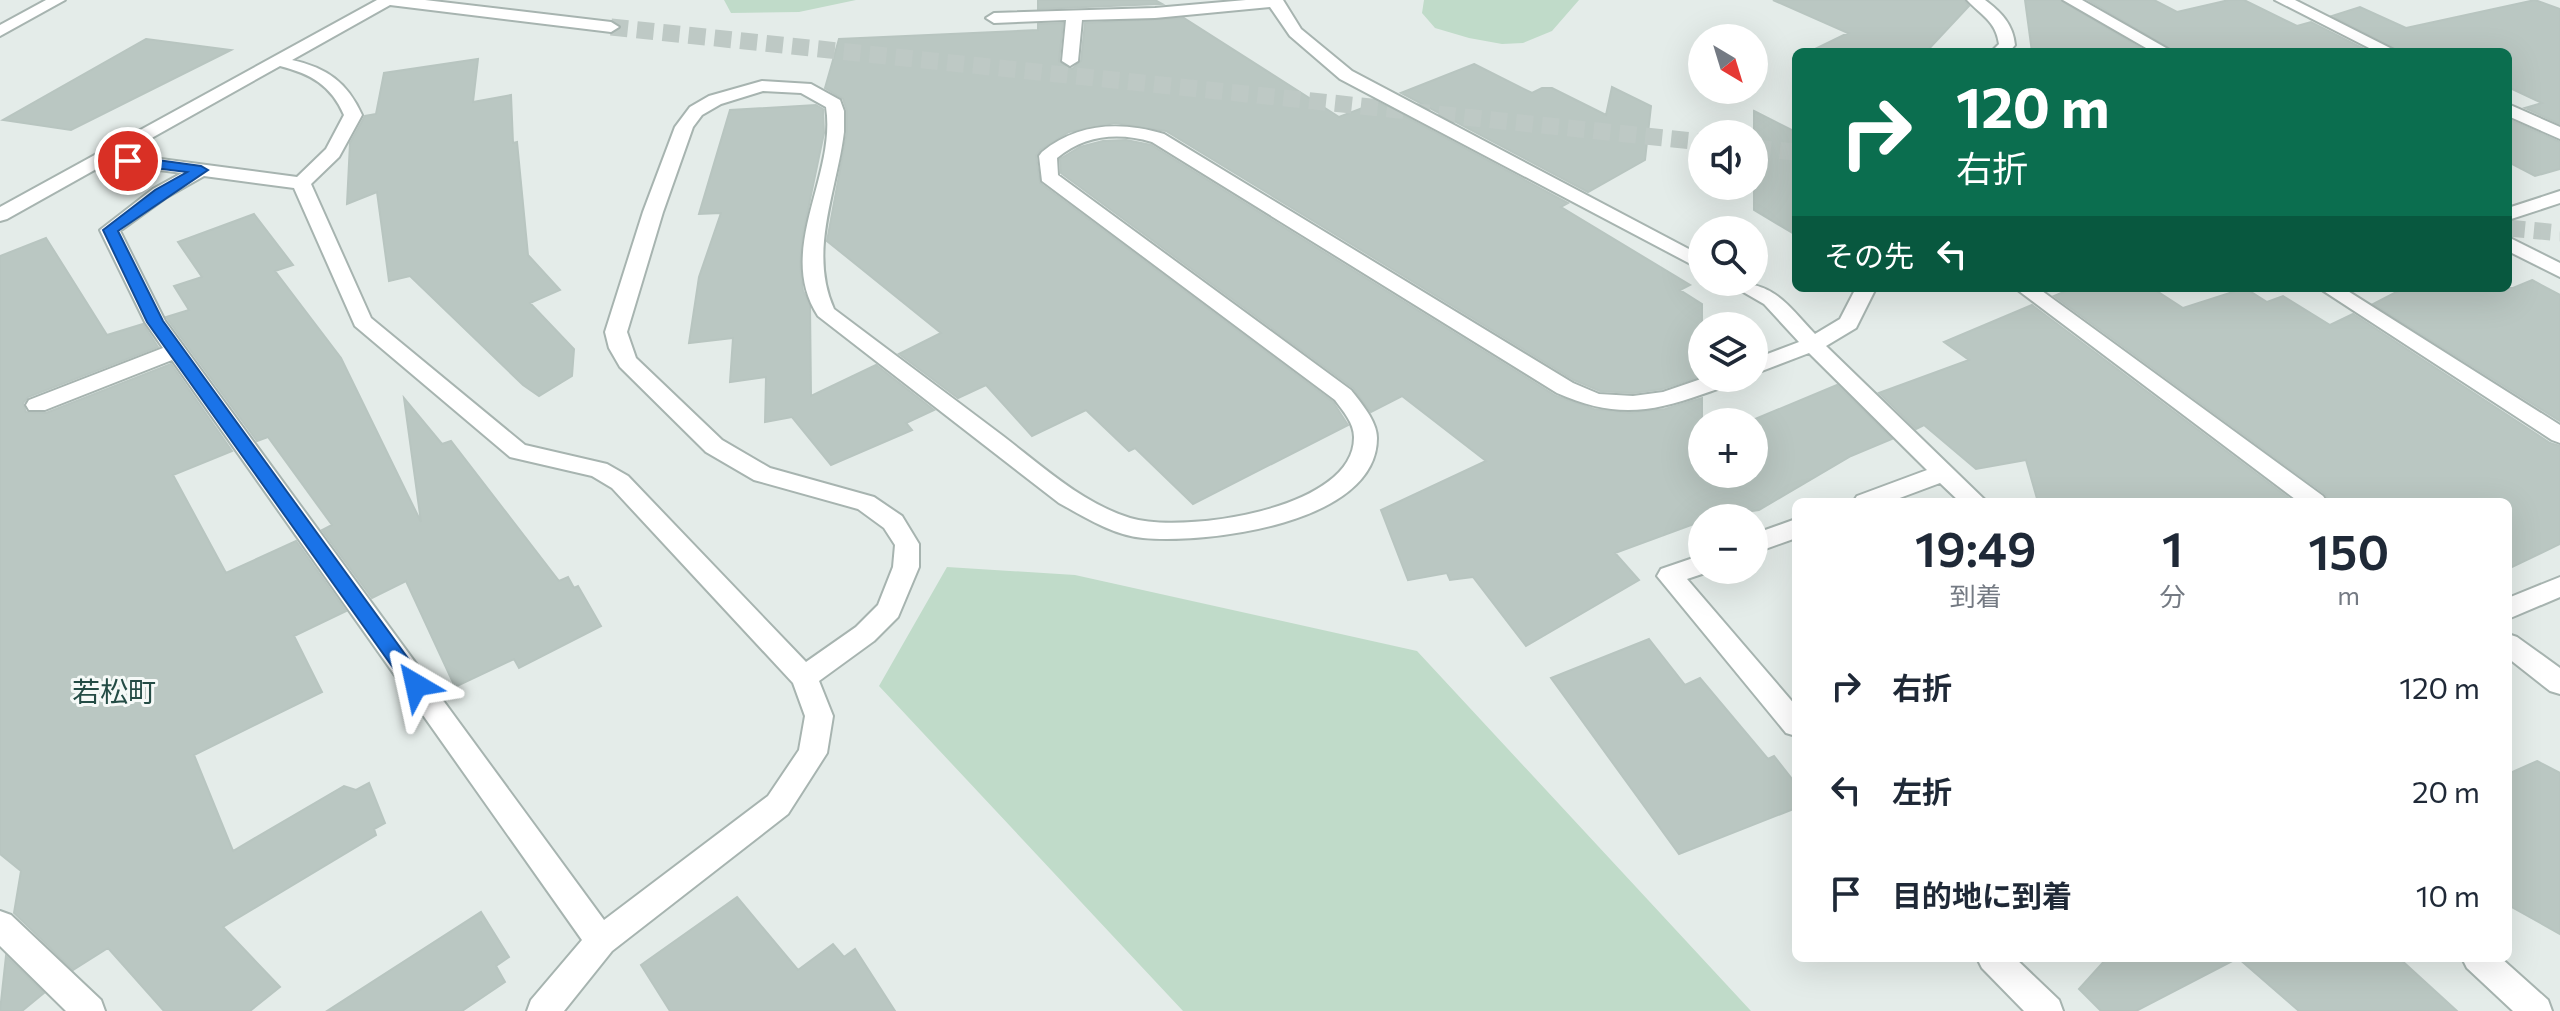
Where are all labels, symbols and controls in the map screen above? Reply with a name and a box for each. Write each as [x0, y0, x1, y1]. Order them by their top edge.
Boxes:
north arrow [1688, 24, 1768, 104]
map controls [1688, 24, 1768, 584]
text: 120 m [1956, 71, 2110, 140]
icon: right [1824, 80, 1928, 184]
button: sound [1688, 120, 1768, 200]
pin [94, 127, 162, 195]
icon: arrive [106, 139, 150, 183]
text: 右折 [1956, 145, 2028, 189]
button: search [1688, 216, 1768, 296]
icon: left [1930, 232, 1974, 276]
text: その先 [1824, 236, 1914, 273]
button: layers [1688, 312, 1768, 392]
button: + [1688, 408, 1768, 488]
button: − [1688, 504, 1768, 584]
text: 19:49 [1915, 518, 2037, 577]
text: 1 [2162, 518, 2183, 577]
text: 150 [2308, 521, 2389, 580]
text: m [2337, 579, 2360, 610]
text: 到着 [1950, 580, 2002, 611]
text: 分 [2159, 580, 2185, 611]
position arrow [374, 643, 458, 727]
icon: right [1824, 664, 1868, 708]
text: 右折 [1892, 668, 1952, 705]
text: 120 m [2399, 668, 2480, 705]
district label: 若松町 [72, 674, 156, 708]
icon: left [1824, 768, 1868, 812]
text: 左折 [1892, 772, 1952, 809]
text: 20 m [2412, 772, 2480, 809]
icon: arrive [1824, 872, 1868, 916]
text: 目的地に到着 [1892, 876, 2072, 913]
text: 10 m [2416, 876, 2480, 913]

